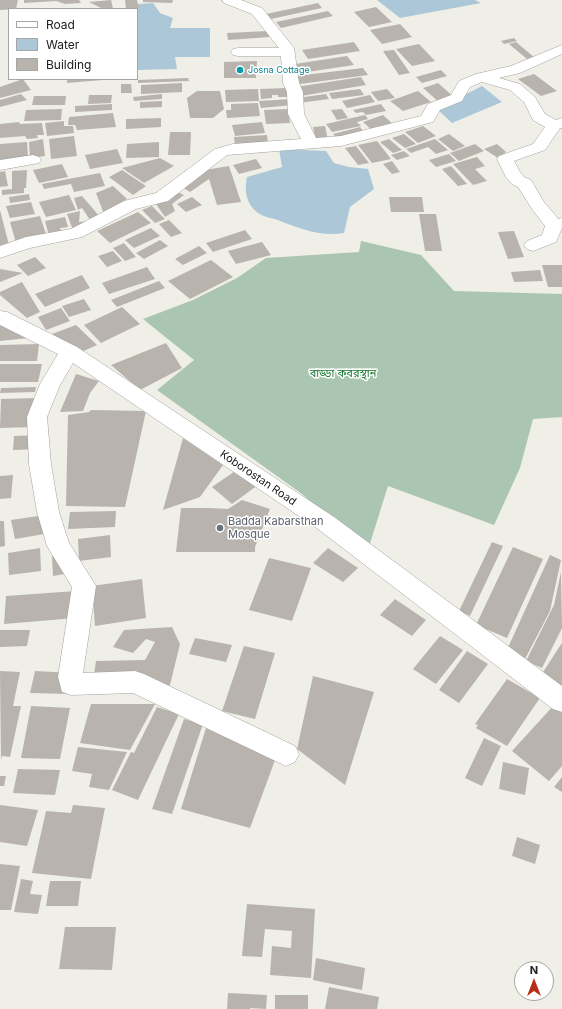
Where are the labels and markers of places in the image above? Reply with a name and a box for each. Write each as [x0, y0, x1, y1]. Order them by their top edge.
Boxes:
marker: Josna Cottage [235, 65, 245, 75]
place label: Josna Cottage [248, 65, 310, 75]
place label: Badda Kabarsthan Mosque [228, 515, 323, 541]
marker: Badda Kabarsthan Mosque [215, 523, 225, 533]

